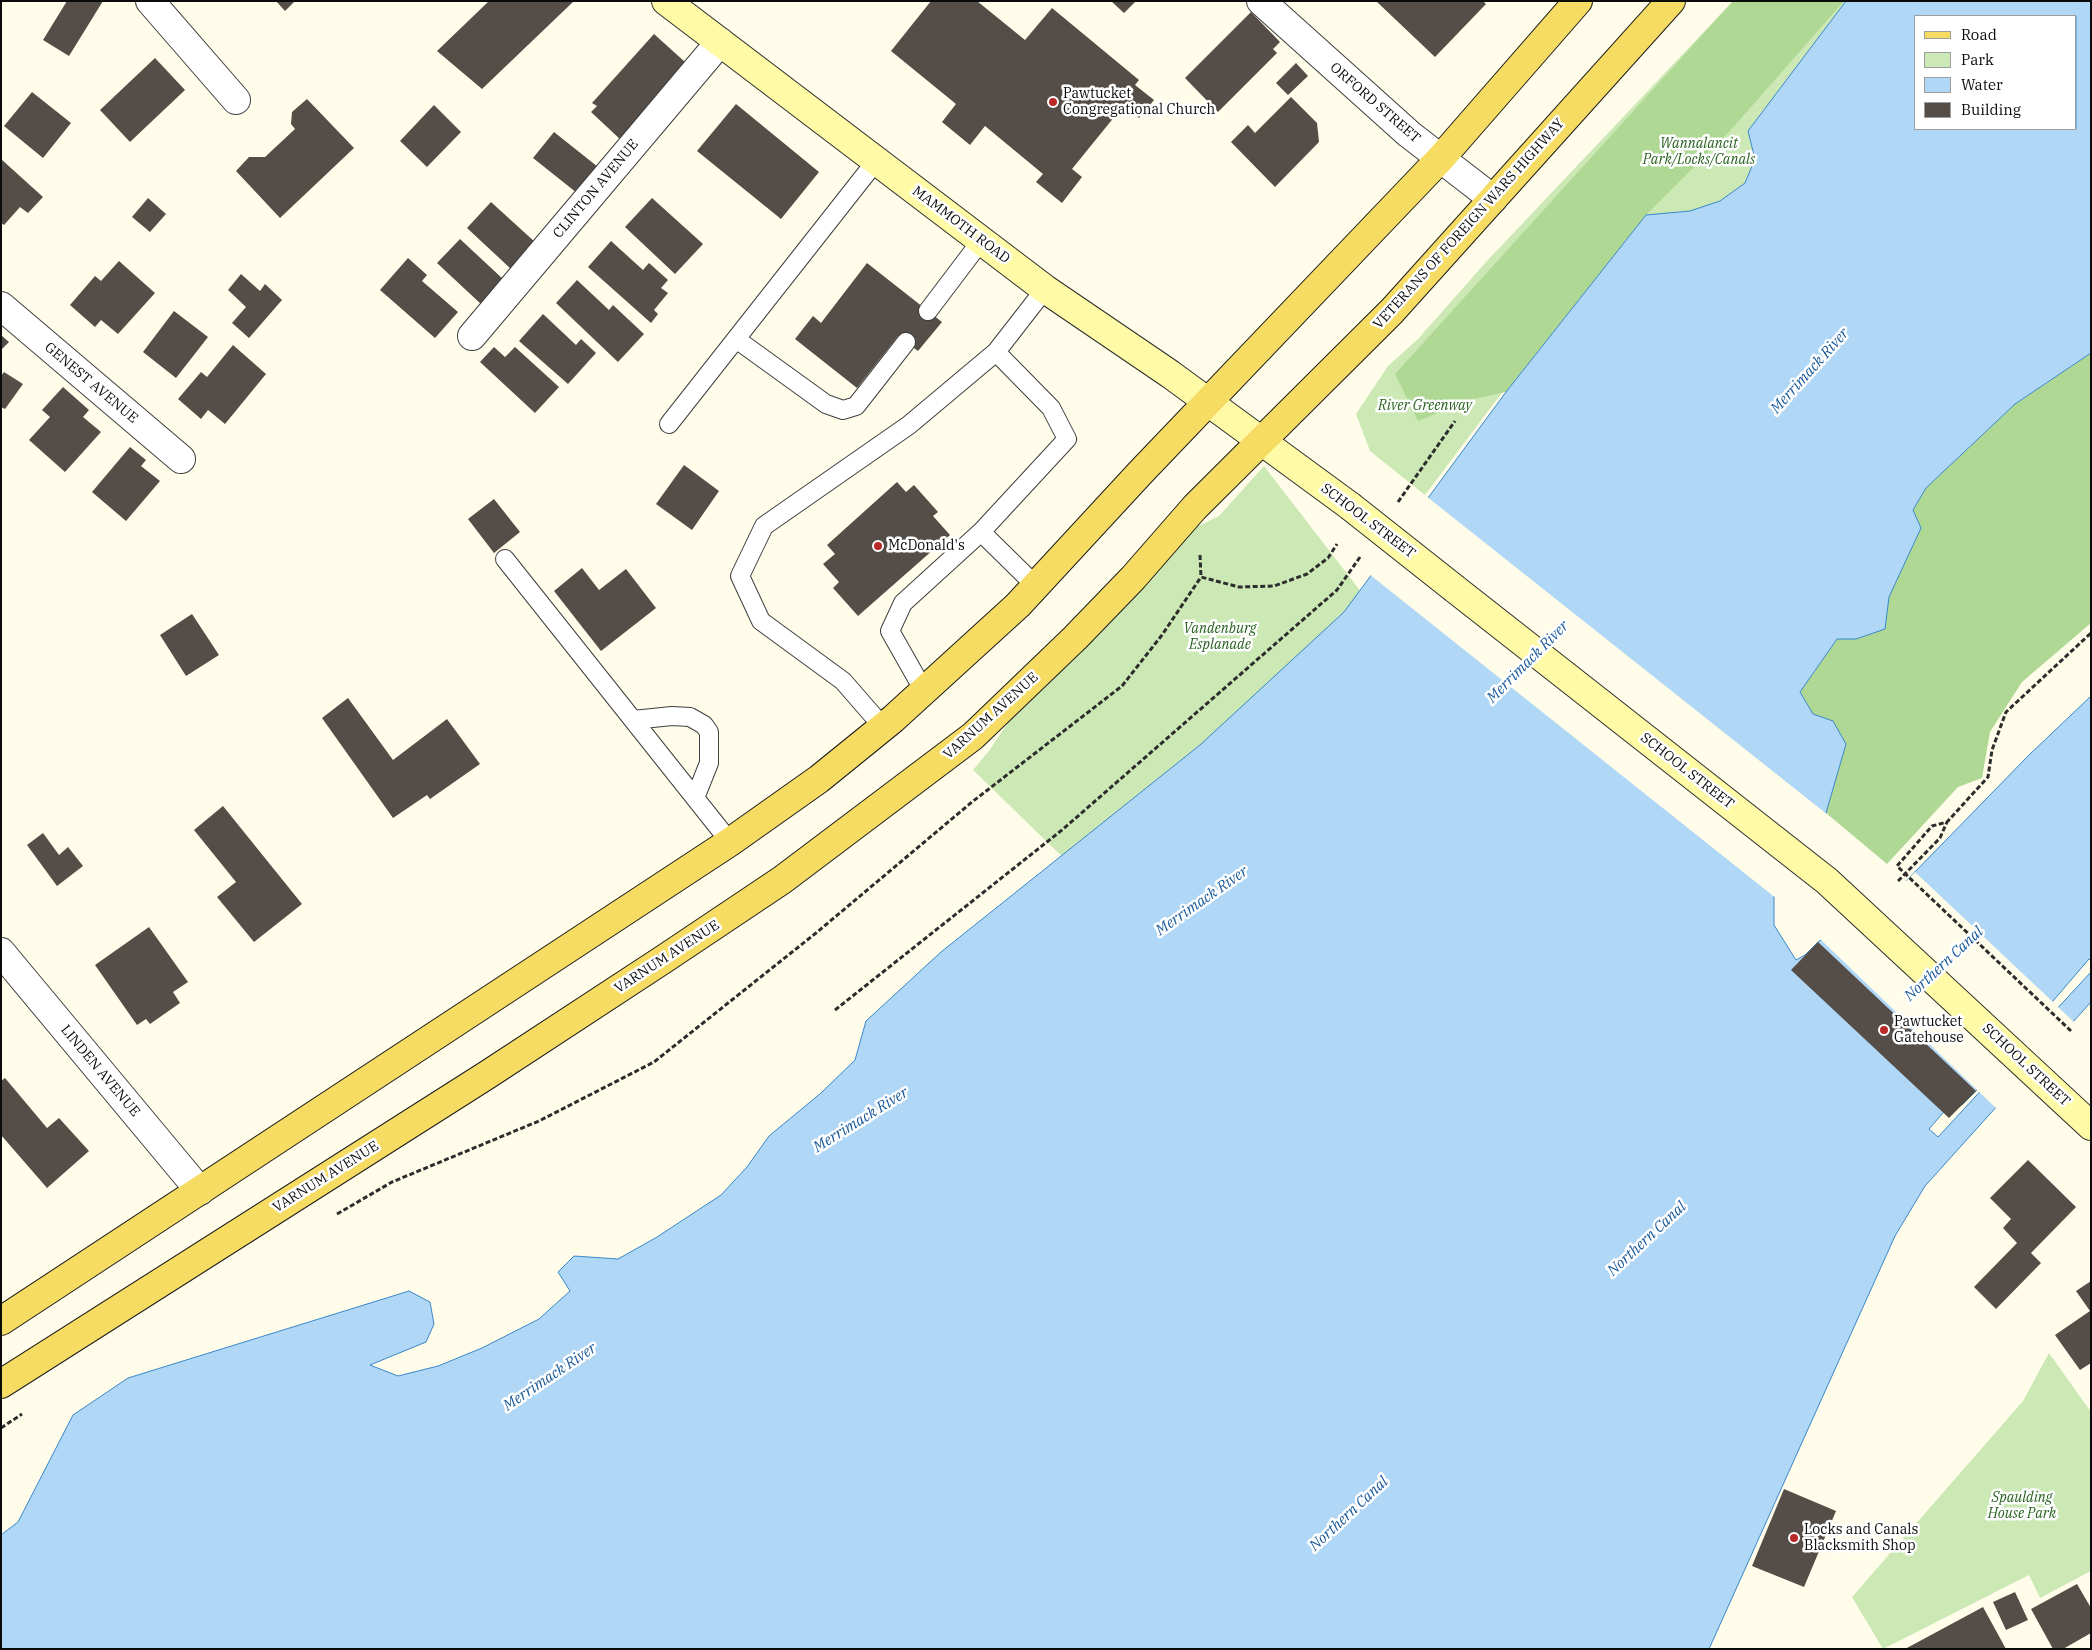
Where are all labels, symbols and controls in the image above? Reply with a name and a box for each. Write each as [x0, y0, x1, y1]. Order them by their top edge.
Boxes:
legend [1914, 15, 2077, 130]
text: Road [1961, 25, 1997, 44]
text: Park [1961, 50, 1994, 69]
street label: ORFORD STREET [1326, 59, 1424, 147]
text: Water [1961, 75, 2003, 94]
place label: Pawtucket Congregational Church [1063, 86, 1215, 118]
marker: Pawtucket Congregational Church [1047, 96, 1059, 108]
text: Building [1961, 100, 2021, 119]
street label: VETERANS OF FOREIGN WARS HIGHWAY [1370, 115, 1568, 333]
street label: CLINTON AVENUE [550, 136, 642, 242]
park label: Wannalancit Park/Locks/Canals [1643, 136, 1755, 168]
street label: MAMMOTH ROAD [909, 183, 1013, 267]
water label: Merrimack River [1767, 325, 1853, 417]
street label: GENEST AVENUE [41, 339, 141, 427]
park label: River Greenway [1378, 398, 1472, 414]
street label: SCHOOL STREET [1318, 480, 1418, 562]
place label: McDonald's [888, 538, 965, 554]
marker: McDonald's [872, 540, 884, 552]
water label: Merrimack River [1483, 617, 1573, 707]
park label: Vandenburg Esplanade [1184, 621, 1256, 654]
street label: VARNUM AVENUE [940, 669, 1042, 763]
street label: SCHOOL STREET [1637, 729, 1737, 813]
water label: Merrimack River [1152, 863, 1252, 939]
street label: VARNUM AVENUE [611, 917, 723, 997]
water label: Northern Canal [1901, 923, 1987, 1005]
place label: Pawtucket Gatehouse [1894, 1014, 1964, 1046]
street label: SCHOOL STREET [1979, 1020, 2073, 1110]
street label: LINDEN AVENUE [57, 1022, 143, 1120]
marker: Pawtucket Gatehouse [1878, 1024, 1890, 1036]
water label: Merrimack River [810, 1084, 912, 1156]
street label: VARNUM AVENUE [270, 1138, 382, 1216]
water label: Northern Canal [1604, 1198, 1690, 1280]
water label: Merrimack River [500, 1339, 600, 1415]
water label: Northern Canal [1306, 1473, 1392, 1555]
park label: Spaulding House Park [1988, 1490, 2056, 1522]
place label: Locks and Canals Blacksmith Shop [1804, 1522, 1918, 1554]
marker: Locks and Canals Blacksmith Shop [1788, 1532, 1800, 1544]

